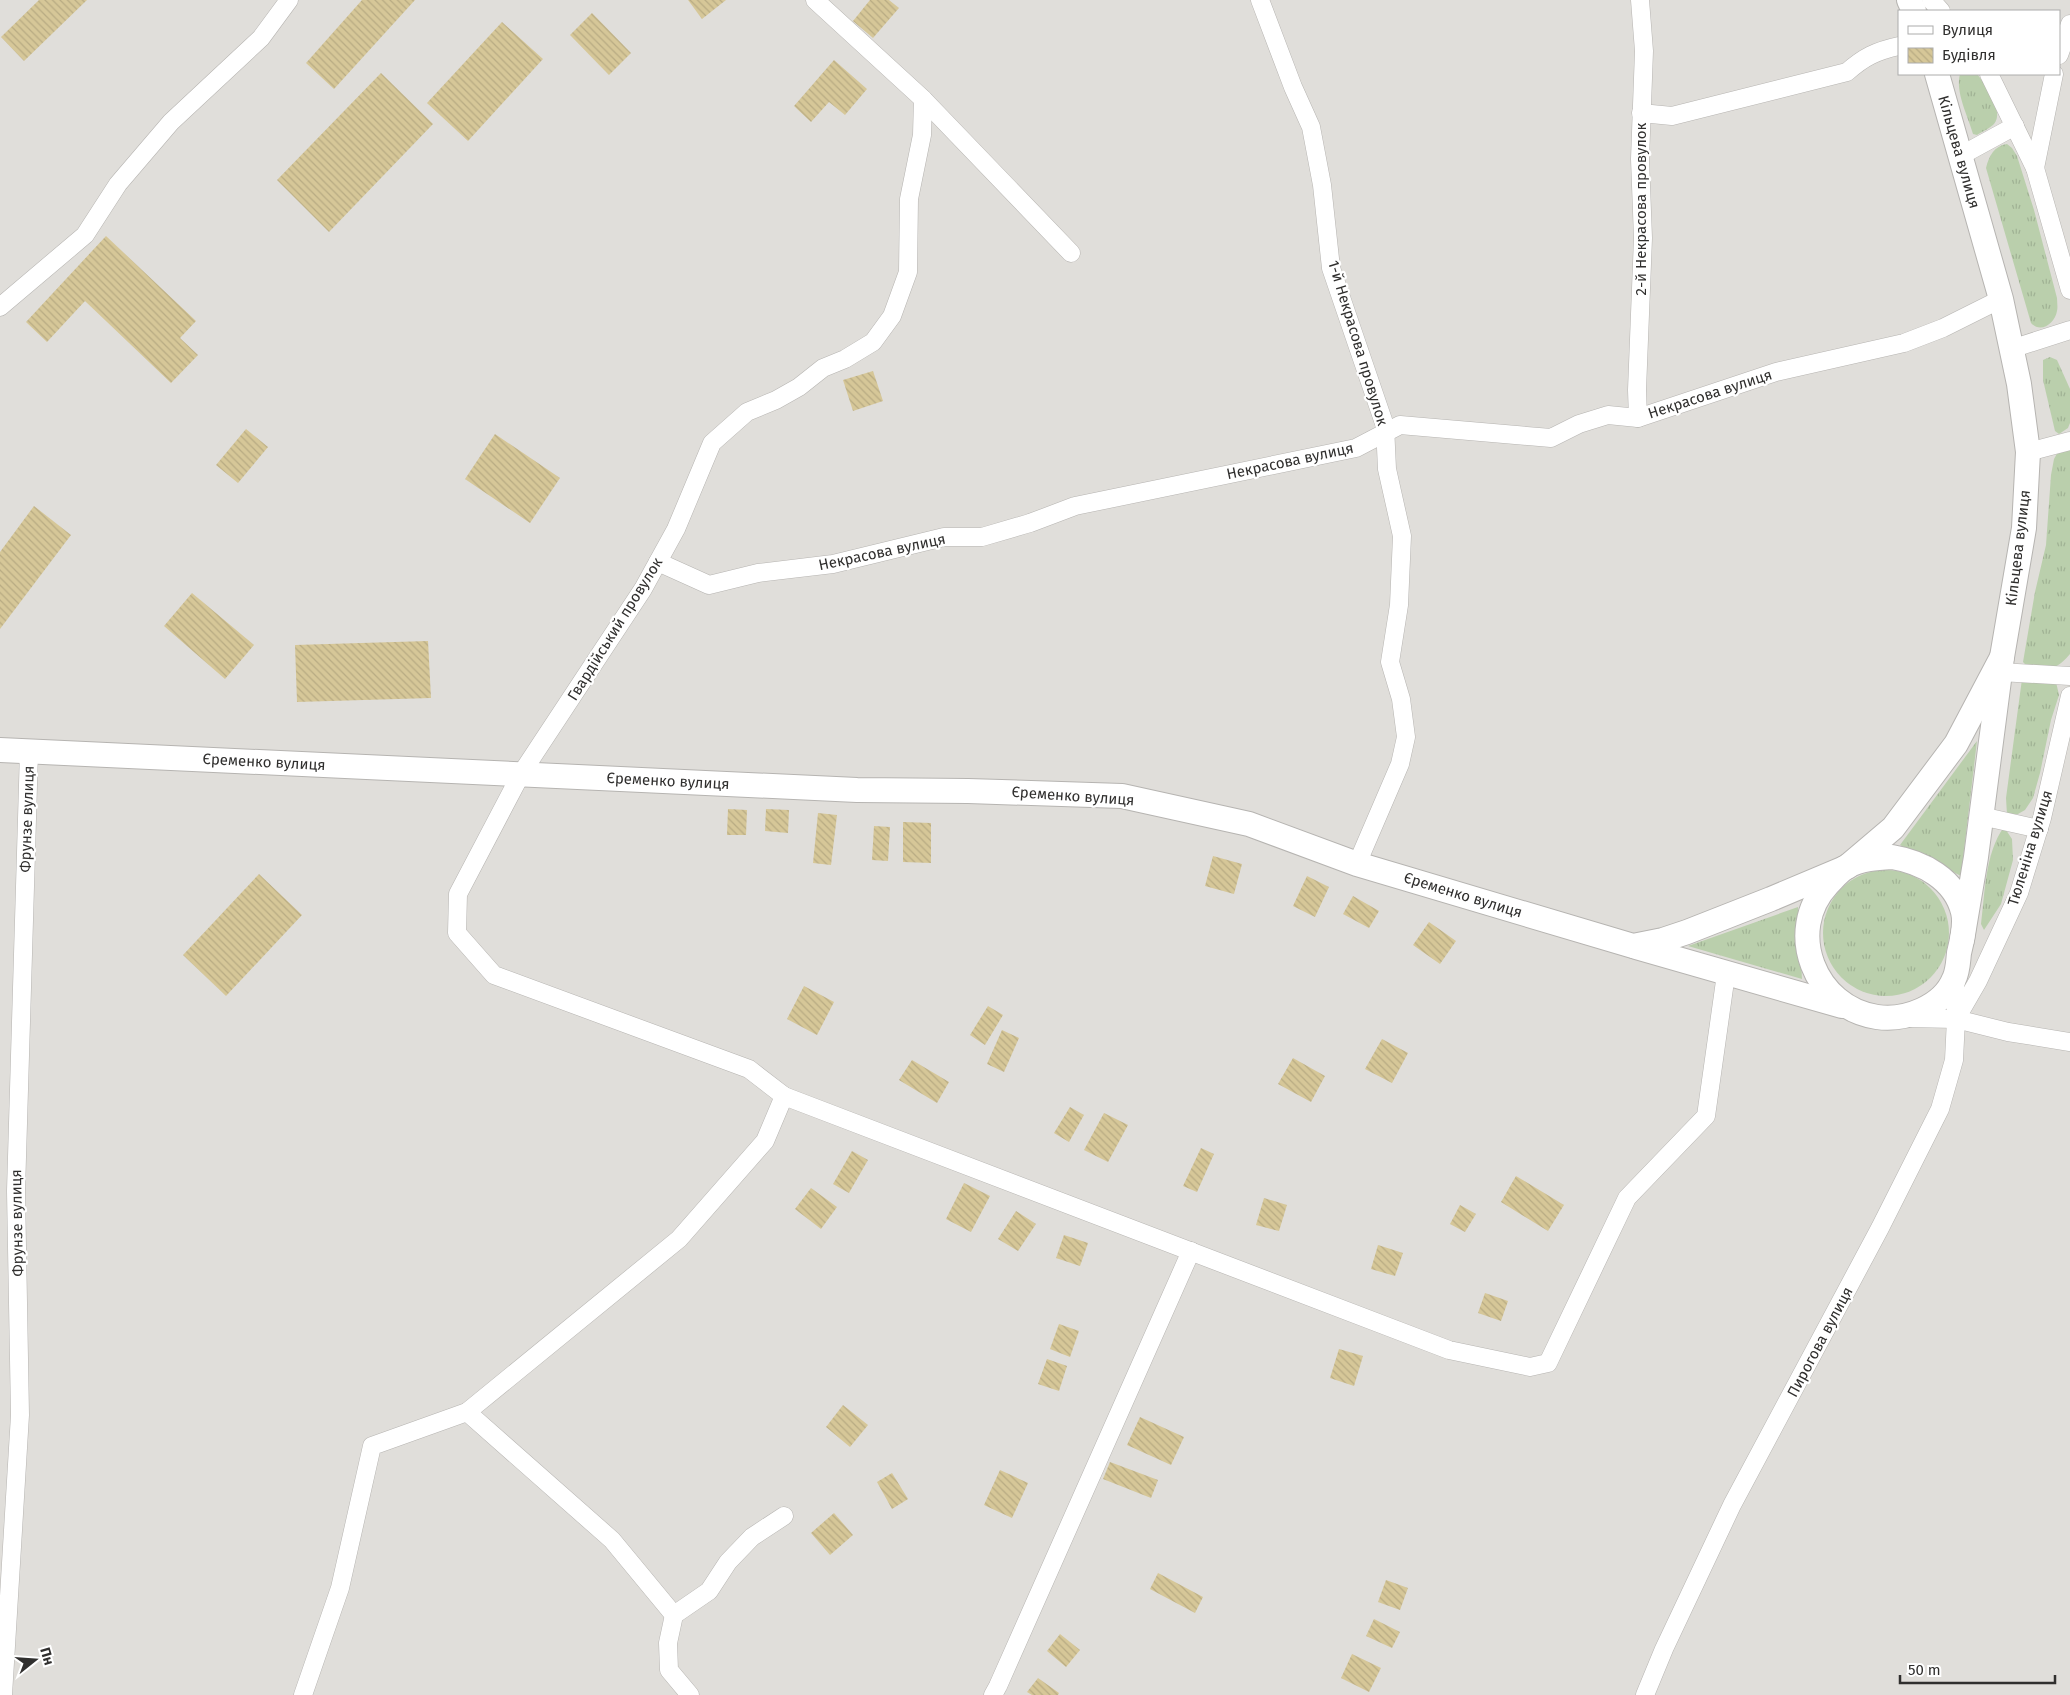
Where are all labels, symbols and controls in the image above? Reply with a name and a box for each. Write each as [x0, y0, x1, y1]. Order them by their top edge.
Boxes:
legend [1898, 10, 2060, 75]
text: Вулиця [1942, 21, 1993, 39]
text: Будівля [1942, 46, 1996, 64]
street label: Кільцева вулиця [1934, 93, 1984, 211]
street label: 2-й Некрасова провулок [1632, 122, 1650, 295]
street label: 1-й Некрасова провулок [1324, 258, 1392, 428]
street label: Некрасова вулиця [1646, 365, 1774, 423]
street label: Некрасова вулиця [1225, 439, 1355, 483]
street label: Кільцева вулиця [2002, 489, 2034, 607]
street label: Некрасова вулиця [817, 530, 947, 574]
street label: Гвардійський провулок [564, 554, 666, 704]
street label: Єременко вулиця [202, 750, 326, 774]
street label: Фрунзе вулиця [16, 765, 38, 873]
street label: Єременко вулиця [606, 769, 730, 793]
street label: Єременко вулиця [1011, 783, 1135, 809]
street label: Тюленіна вулиця [2004, 788, 2056, 908]
street label: Єременко вулиця [1401, 868, 1525, 922]
street label: Фрунзе вулиця [7, 1169, 27, 1277]
street label: Пирогова вулиця [1783, 1284, 1857, 1400]
north arrow [10, 1635, 60, 1685]
text: Пн [36, 1645, 58, 1667]
scale bar [1900, 1652, 2055, 1684]
text: 50 m [1908, 1661, 1941, 1679]

